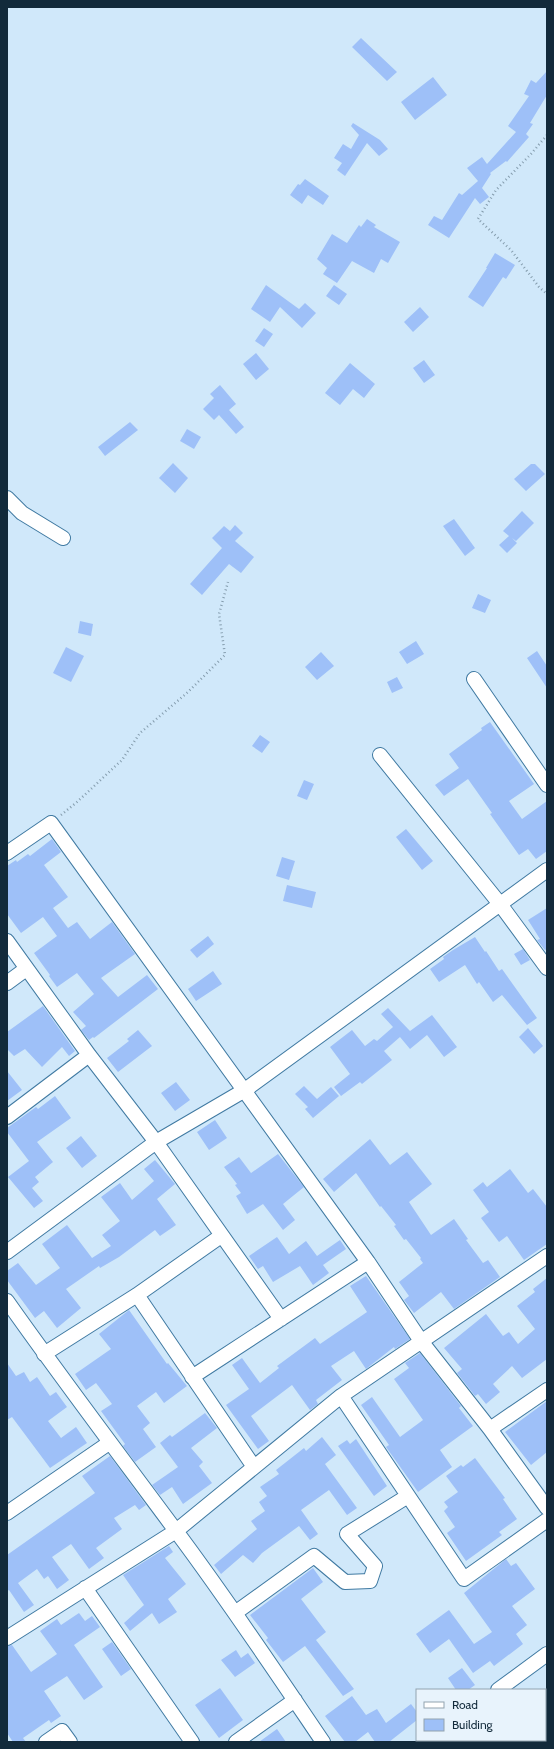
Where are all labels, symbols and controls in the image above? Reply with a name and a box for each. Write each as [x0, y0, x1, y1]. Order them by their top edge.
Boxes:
legend [416, 1689, 546, 1741]
text: Road [452, 1697, 478, 1712]
text: Building [452, 1717, 494, 1732]

